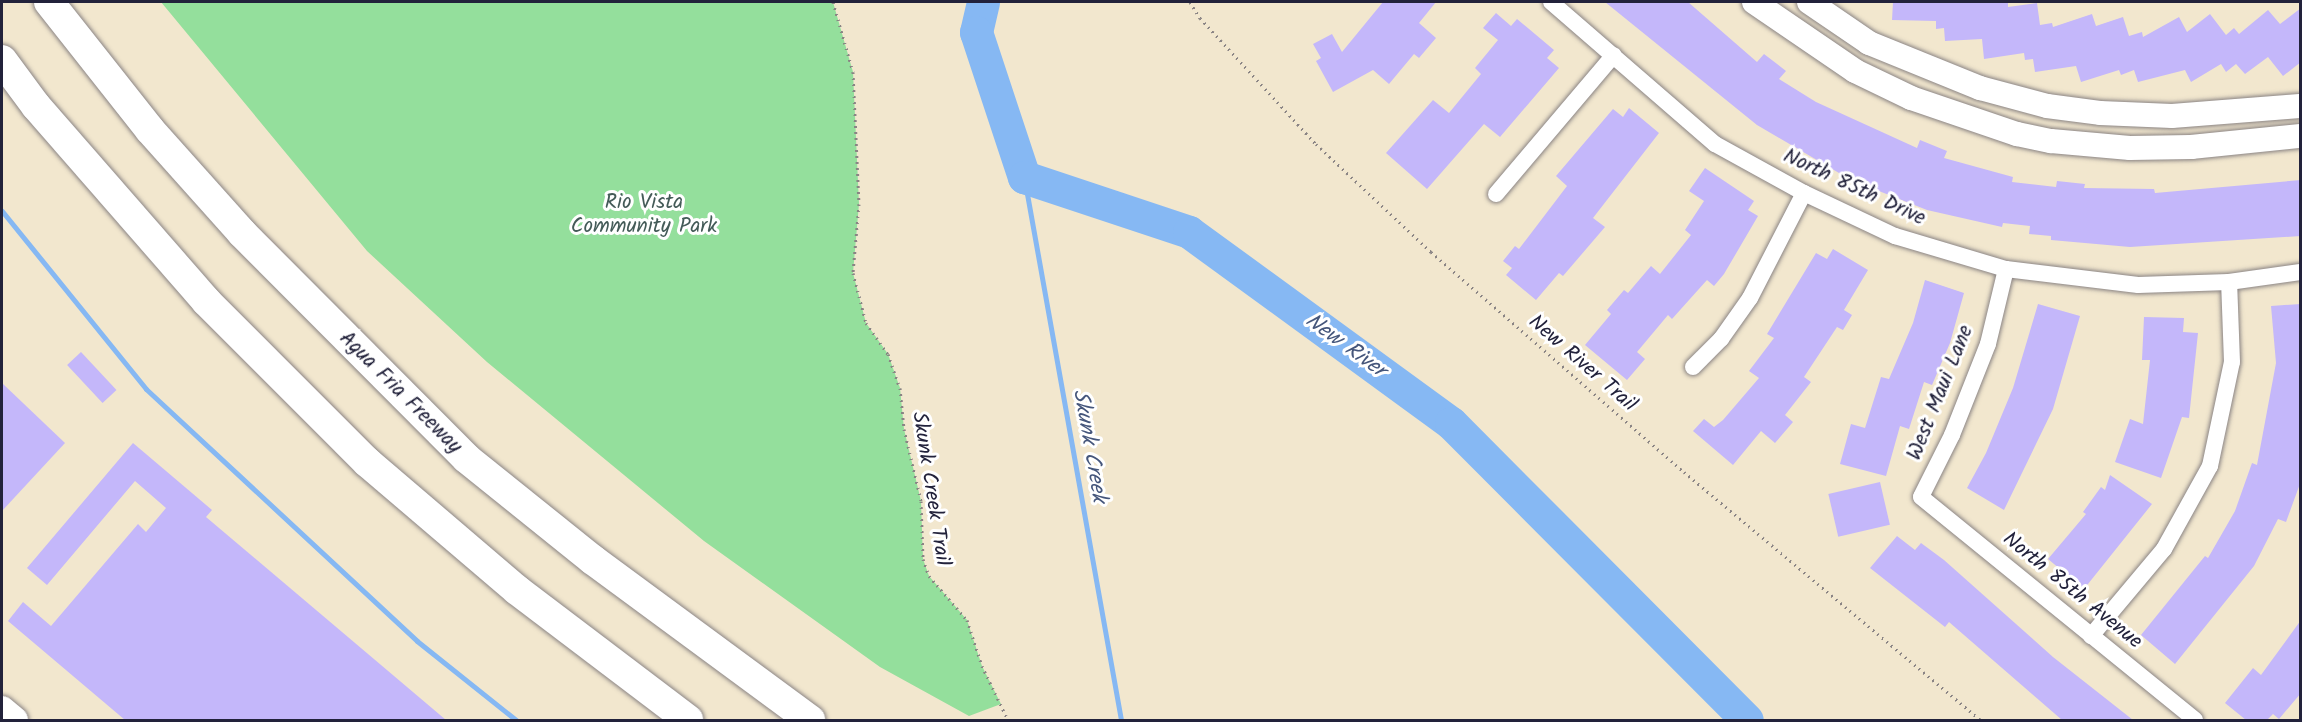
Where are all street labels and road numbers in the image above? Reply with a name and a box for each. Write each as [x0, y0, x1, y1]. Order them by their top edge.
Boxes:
street label: North 85th Drive [1779, 144, 1929, 232]
street label: New River Trail [1523, 310, 1641, 418]
street label: West Maui Lane [1902, 322, 1980, 464]
street label: Agua Fria Freeway [333, 326, 467, 460]
street label: Skunk Creek Trail [905, 410, 955, 568]
street label: North 85th Avenue [1997, 527, 2147, 655]

